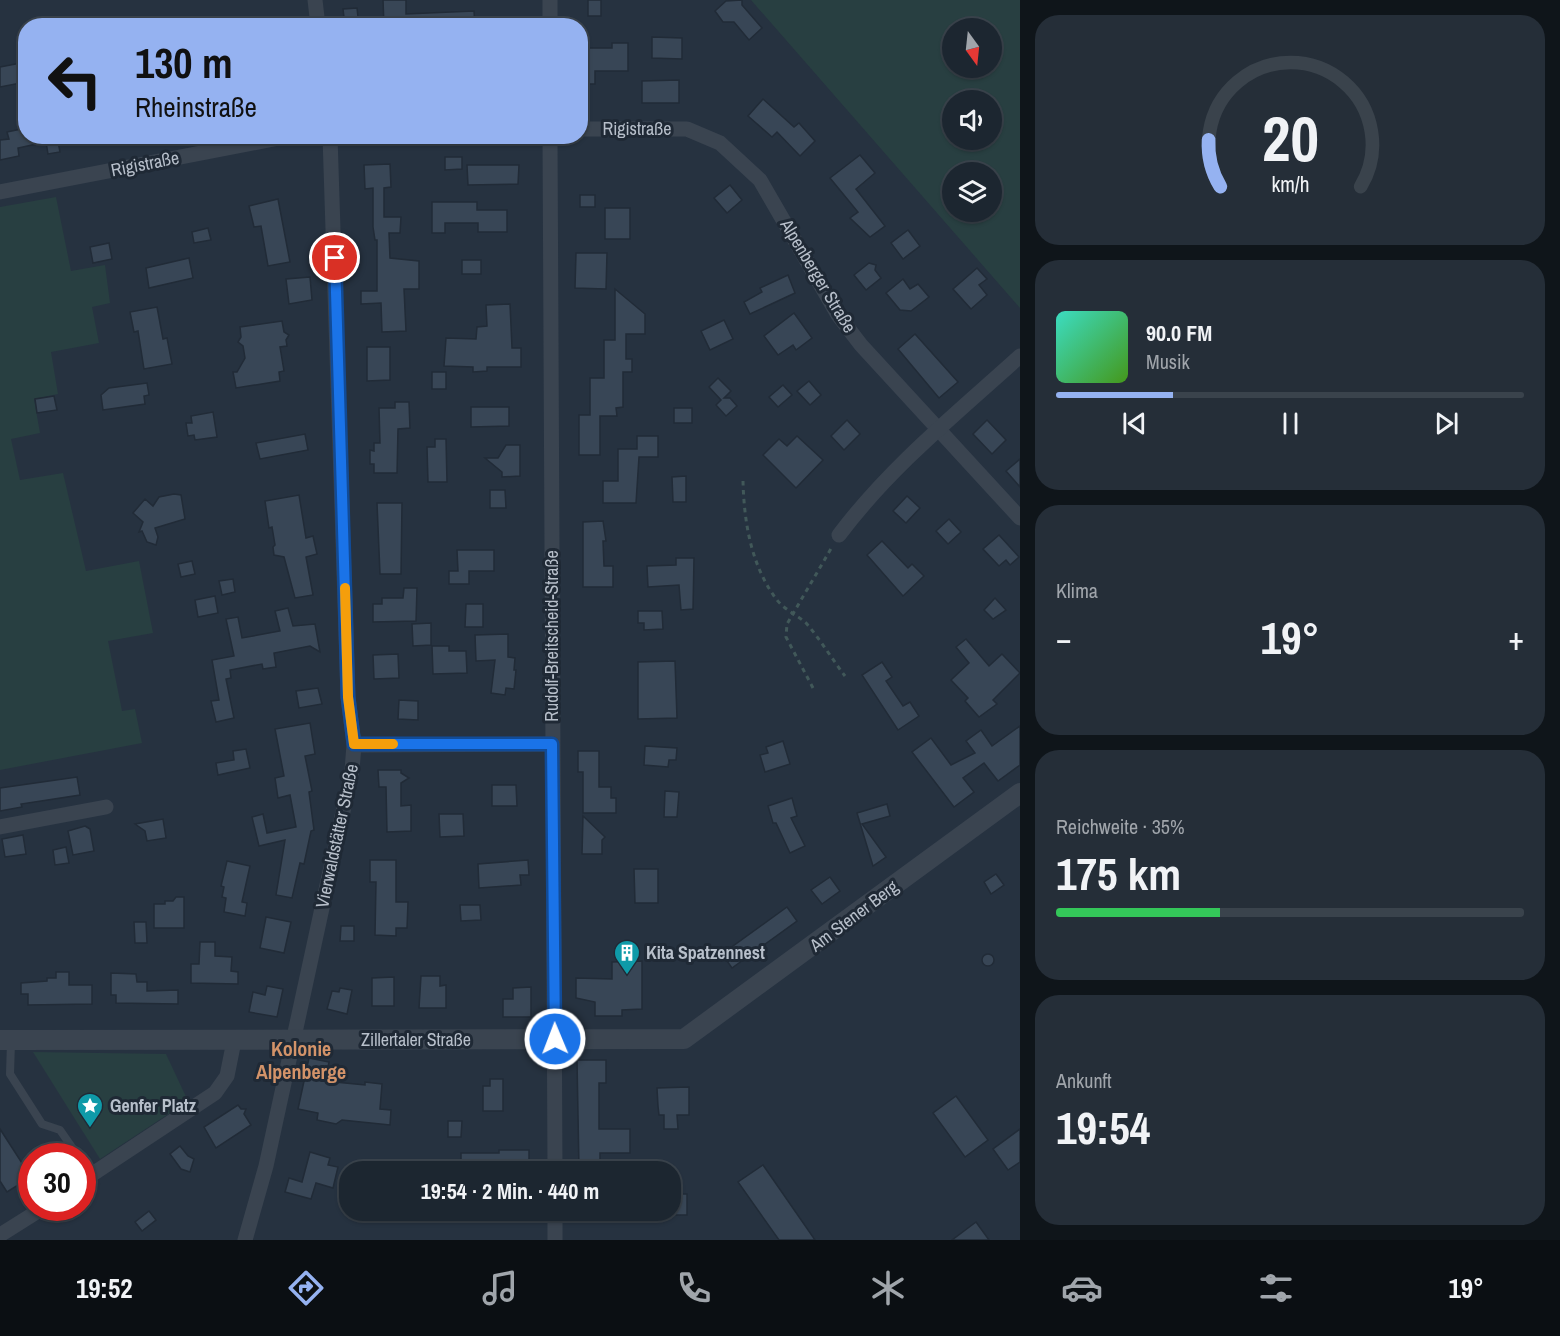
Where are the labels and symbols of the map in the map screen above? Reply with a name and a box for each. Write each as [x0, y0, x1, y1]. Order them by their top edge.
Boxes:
north arrow [942, 18, 1002, 78]
street label: Rigistraße [603, 116, 671, 141]
street label: Rigistraße [109, 145, 181, 182]
street label: Alpenberger Straße [774, 213, 862, 337]
pin [309, 232, 360, 283]
street label: Rudolf-Breitscheid-Straße [539, 550, 564, 722]
street label: Vierwaldstätter Straße [309, 762, 364, 910]
street label: Am Stener Berg [803, 874, 904, 958]
building icon: Kita Spatzennest [612, 938, 642, 976]
place label: Kita Spatzennest [646, 940, 765, 965]
position arrow [523, 1007, 587, 1071]
street label: Zillertaler Straße [361, 1027, 471, 1052]
district label: Kolonie Alpenberge [256, 1035, 346, 1085]
place icon: Genfer Platz [75, 1091, 105, 1129]
place label: Genfer Platz [110, 1093, 197, 1118]
speed limit sign: 30 [18, 1143, 96, 1221]

